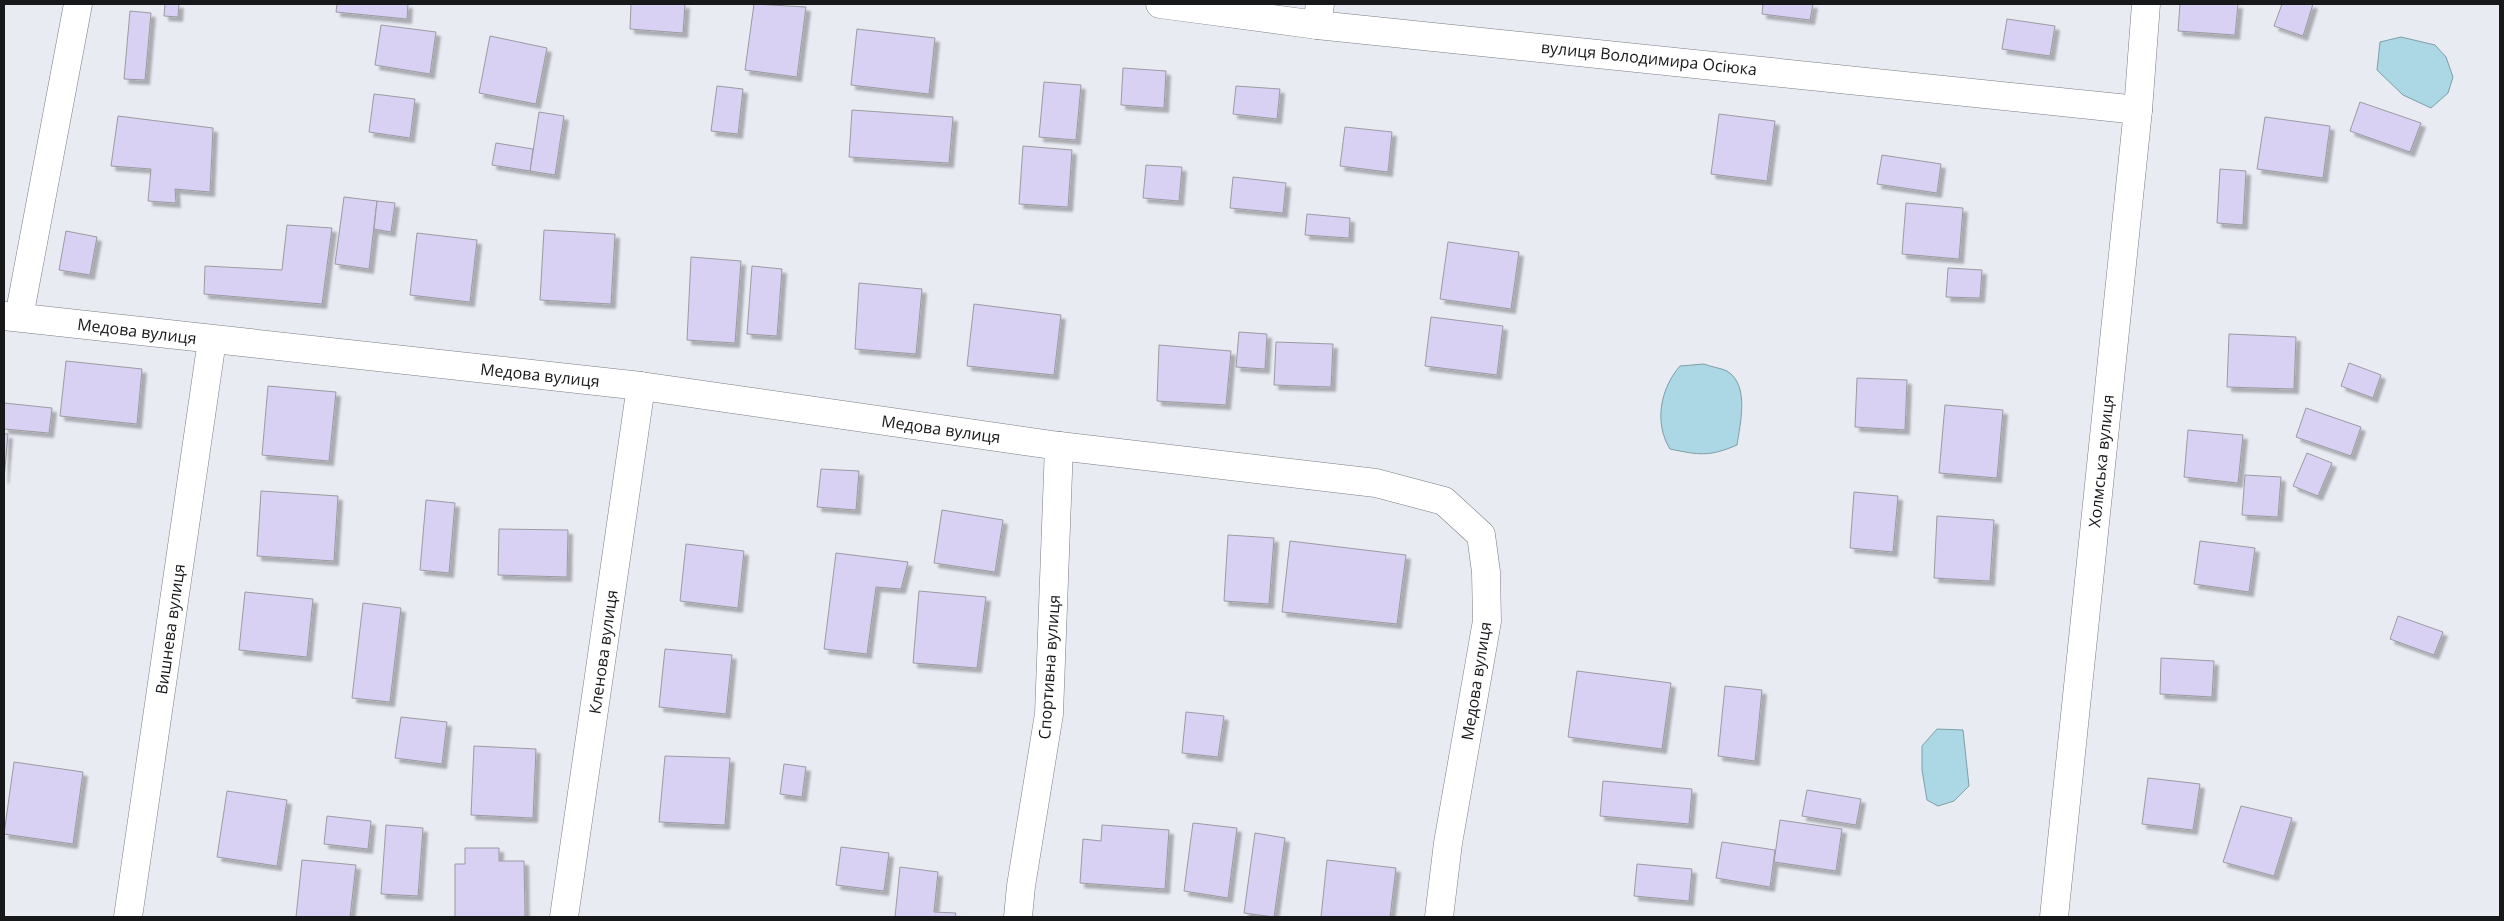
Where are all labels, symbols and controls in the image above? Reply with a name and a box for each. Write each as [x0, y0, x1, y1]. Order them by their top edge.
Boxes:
street label: вулиця Володимира Осіюка [1540, 36, 1758, 80]
street label: Медова вулиця [76, 313, 198, 349]
street label: Медова вулиця [479, 358, 601, 392]
street label: Холмська вулиця [2083, 393, 2119, 529]
street label: Медова вулиця [880, 410, 1002, 448]
street label: Вишнева вулиця [150, 562, 190, 696]
street label: Кленова вулиця [583, 588, 623, 716]
street label: Спортивна вулиця [1033, 594, 1065, 740]
street label: Медова вулиця [1456, 620, 1496, 742]

